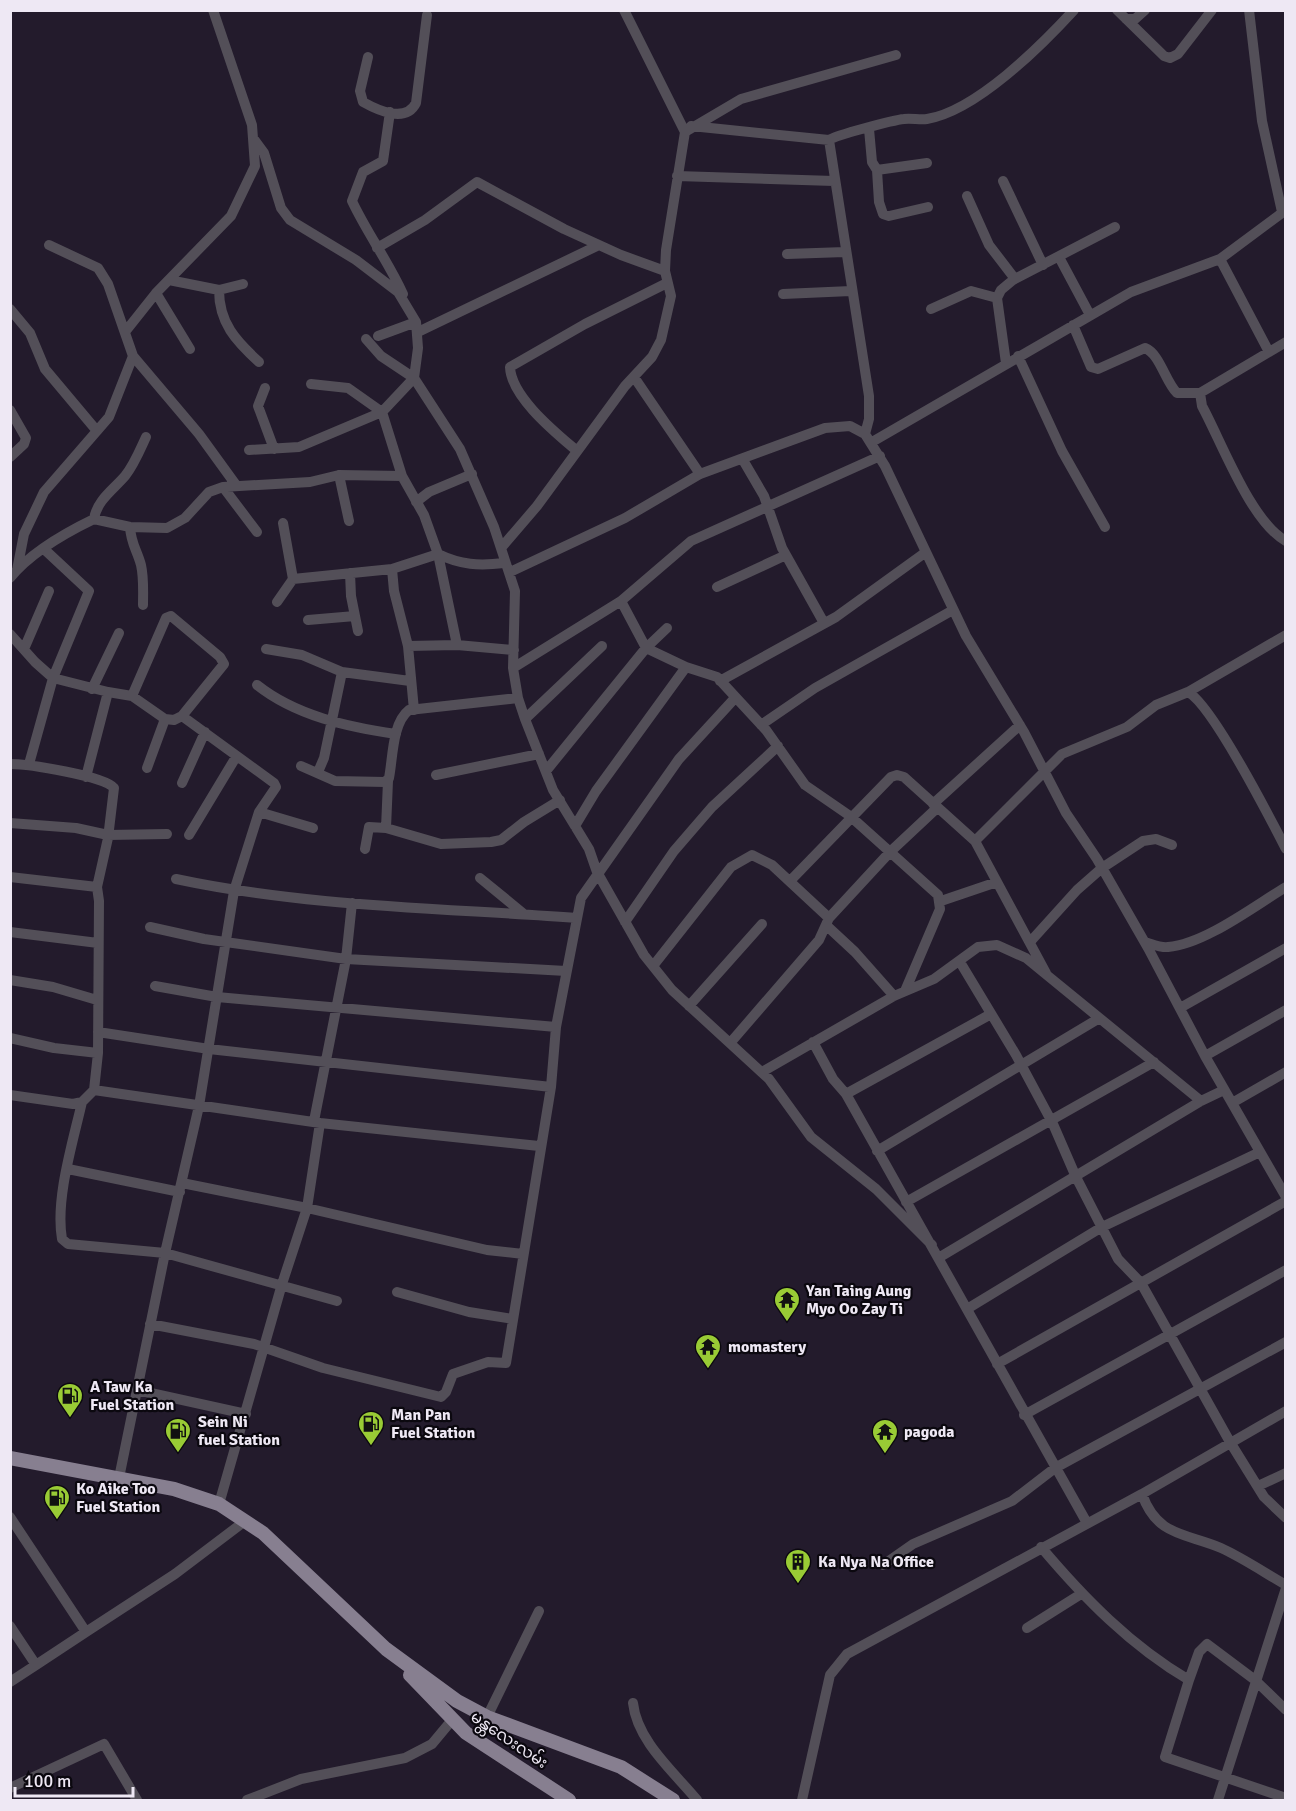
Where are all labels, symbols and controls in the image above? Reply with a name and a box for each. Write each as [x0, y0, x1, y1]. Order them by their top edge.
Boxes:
place label: Yan Taing Aung Myo Oo Zay Ti [805, 1281, 912, 1319]
temple icon: Yan Taing Aung Myo Oo Zay Ti [772, 1285, 802, 1323]
temple icon: momastery [693, 1332, 723, 1370]
place label: momastery [728, 1337, 806, 1357]
place label: A Taw Ka Fuel Station [90, 1377, 174, 1415]
fuel station icon: A Taw Ka Fuel Station [55, 1381, 85, 1419]
place label: Man Pan Fuel Station [391, 1405, 475, 1443]
fuel station icon: Man Pan Fuel Station [356, 1409, 386, 1447]
place label: Sein Ni fuel Station [197, 1412, 280, 1450]
fuel station icon: Sein Ni fuel Station [163, 1416, 193, 1454]
temple icon: pagoda [870, 1417, 900, 1455]
place label: pagoda [904, 1422, 955, 1442]
place label: Ko Aike Too Fuel Station [76, 1479, 160, 1517]
fuel station icon: Ko Aike Too Fuel Station [42, 1483, 72, 1521]
building icon: Ka Nya Na Office [783, 1547, 813, 1585]
place label: Ka Nya Na Office [818, 1552, 934, 1572]
street label: မန္တလေးလမ်း [465, 1705, 552, 1776]
scale bar [15, 1760, 134, 1798]
text: 100 m [24, 1770, 71, 1792]

